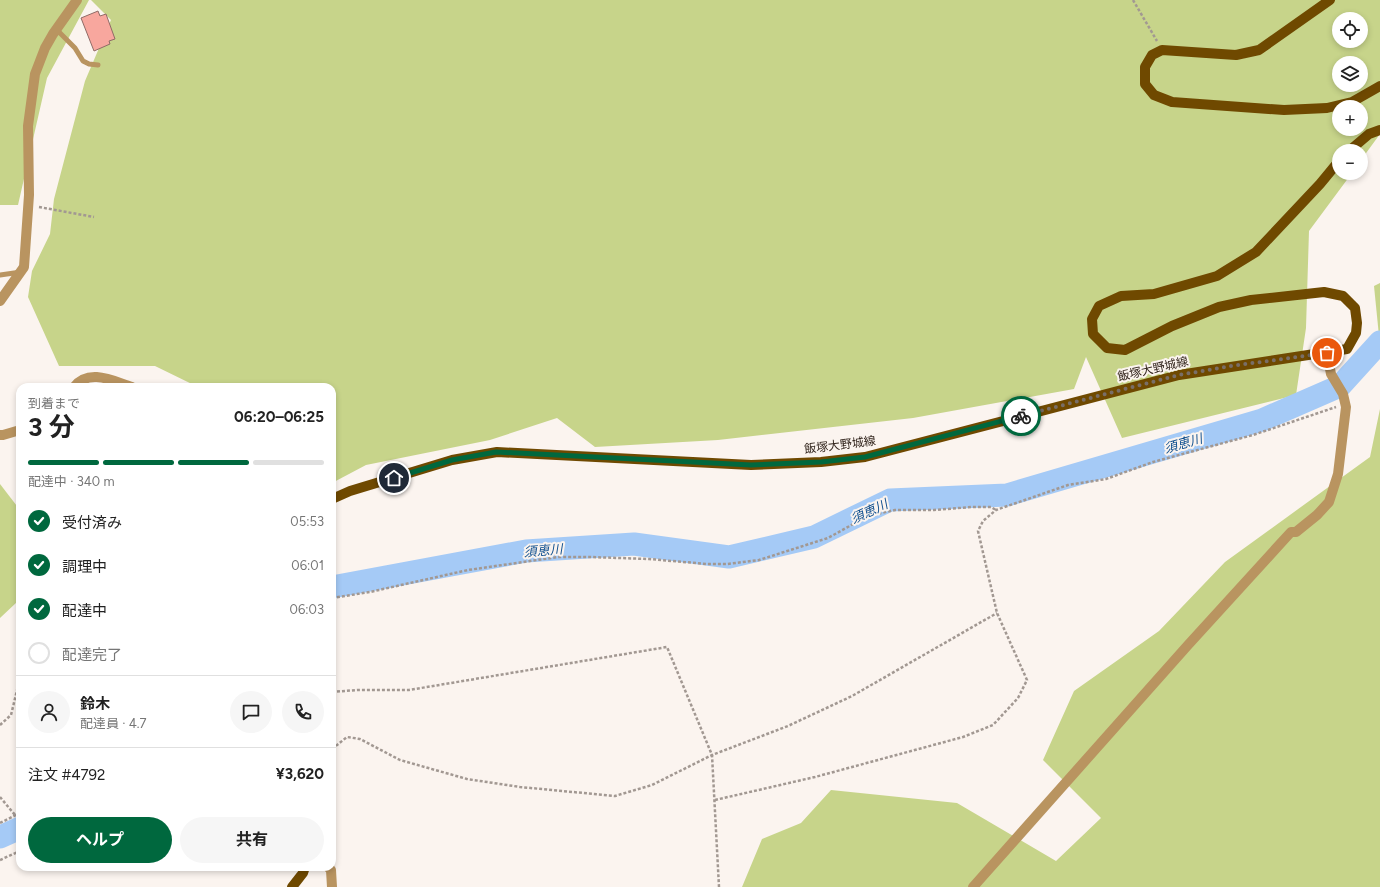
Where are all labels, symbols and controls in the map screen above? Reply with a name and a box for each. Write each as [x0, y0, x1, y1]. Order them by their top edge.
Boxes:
map controls [1332, 12, 1368, 180]
button: locate [1332, 12, 1368, 48]
button: layers [1332, 56, 1368, 92]
button: + [1332, 100, 1368, 136]
button: − [1332, 144, 1368, 180]
pin [1310, 336, 1344, 370]
icon: bag [1316, 342, 1338, 364]
street label: 飯塚大野城線 [1116, 354, 1190, 384]
text: 到着まで [28, 396, 80, 411]
courier [1001, 396, 1041, 436]
icon: bike [1010, 405, 1032, 427]
text: 06:20–06:25 [234, 408, 324, 426]
text: 3 分 [28, 411, 75, 443]
water label: 須恵川 [1162, 430, 1206, 456]
street label: 飯塚大野城線 [803, 434, 877, 456]
pin [377, 461, 411, 495]
icon: home [383, 467, 405, 489]
text: 配達中 · 340 m [28, 474, 114, 489]
water label: 須恵川 [848, 496, 892, 526]
icon: check [28, 510, 50, 532]
text: 受付済み [62, 514, 122, 532]
text: 05:53 [290, 514, 324, 529]
water label: 須恵川 [523, 541, 565, 560]
icon: check [28, 554, 50, 576]
text: 調理中 [62, 558, 107, 576]
text: 06:01 [291, 558, 324, 573]
icon: check [28, 598, 50, 620]
text: 配達中 [62, 602, 107, 620]
text: 06:03 [290, 602, 324, 617]
text: 配達完了 [62, 646, 122, 664]
button: person [28, 691, 70, 733]
button: chat [230, 691, 272, 733]
button: phone [282, 691, 324, 733]
text: 鈴木 [80, 695, 110, 713]
text: 配達員 · 4.7 [80, 716, 146, 731]
text: ¥3,620 [276, 765, 324, 783]
text: 注文 #4792 [28, 766, 105, 784]
button: ヘルプ [28, 817, 172, 863]
button: 共有 [180, 817, 324, 863]

